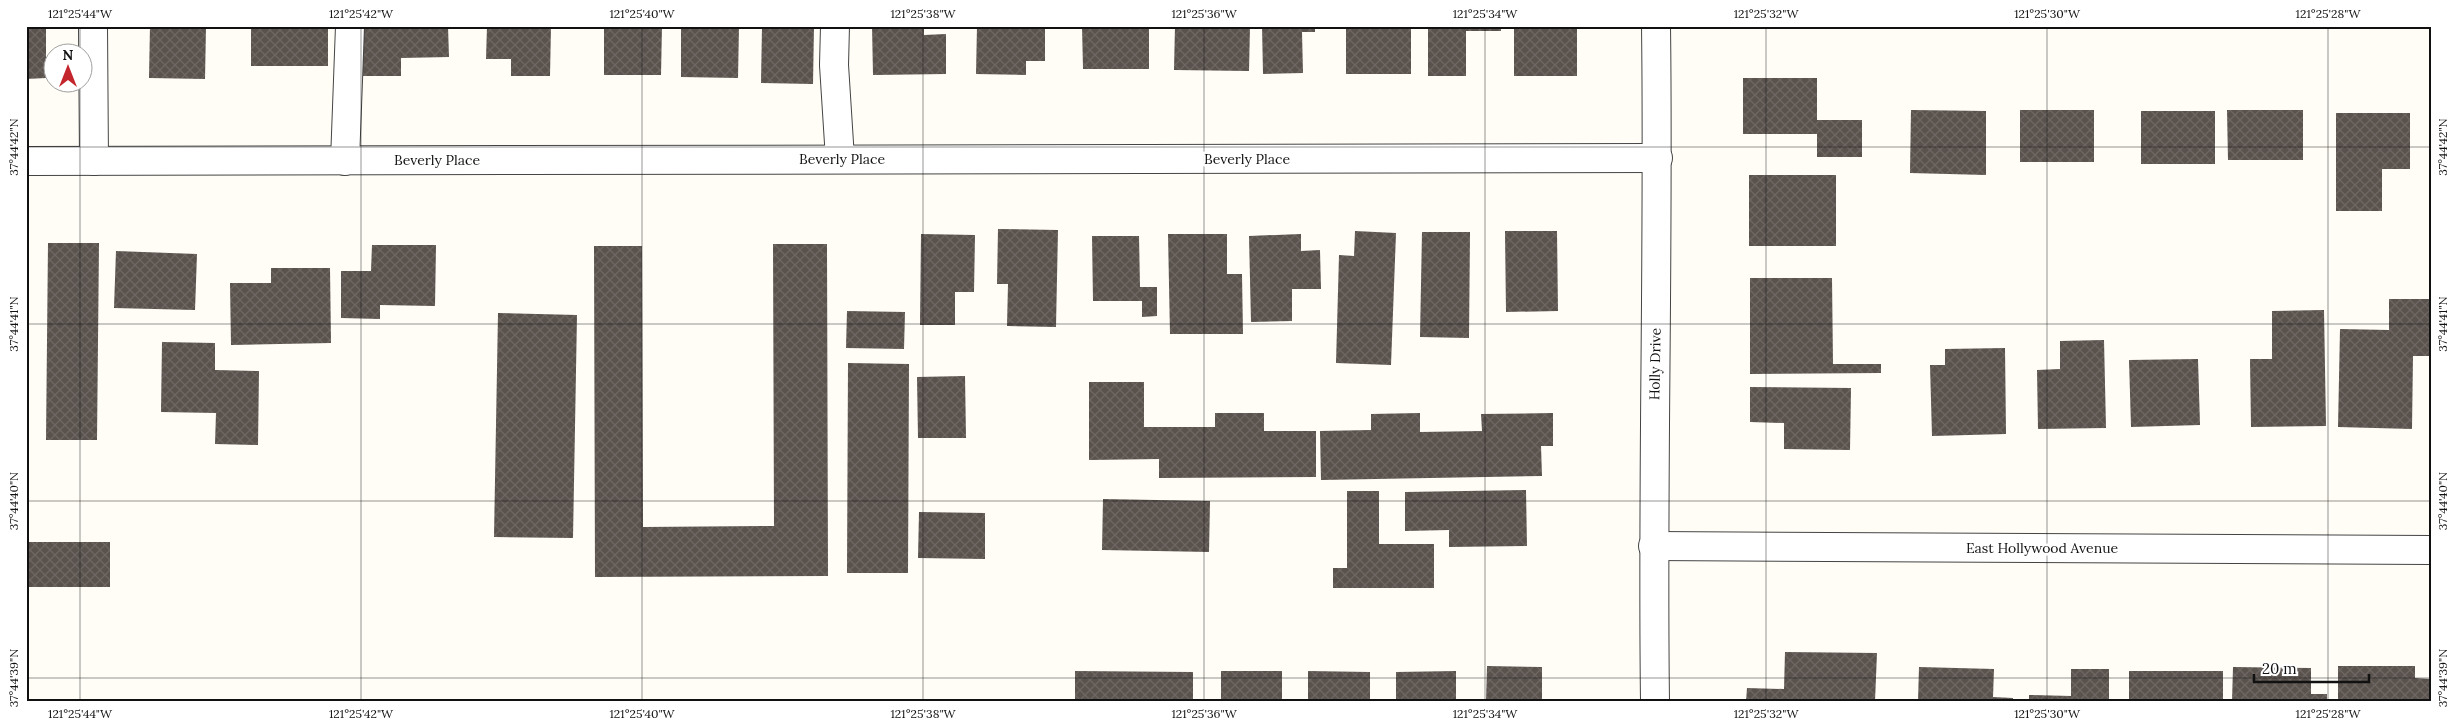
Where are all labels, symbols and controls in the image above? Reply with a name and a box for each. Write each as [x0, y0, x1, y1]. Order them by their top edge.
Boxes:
text: 121°25'44"W [48, 6, 113, 21]
text: 121°25'42"W [329, 6, 394, 21]
text: 121°25'40"W [609, 6, 676, 21]
text: 121°25'38"W [890, 6, 957, 21]
text: 121°25'36"W [1171, 6, 1238, 21]
text: 121°25'34"W [1453, 6, 1518, 21]
text: 121°25'32"W [1734, 6, 1799, 21]
text: 121°25'30"W [2014, 6, 2081, 21]
text: 121°25'28"W [2296, 6, 2361, 21]
north arrow [42, 42, 92, 92]
text: N [63, 46, 74, 64]
text: 37°44'42"N [6, 118, 21, 176]
text: 37°44'42"N [2435, 118, 2450, 176]
street label: Beverly Place [799, 150, 885, 168]
street label: Beverly Place [1204, 150, 1290, 168]
street label: Beverly Place [394, 151, 480, 169]
text: 37°44'41"N [6, 296, 21, 352]
text: 37°44'41"N [2435, 296, 2450, 352]
street label: Holly Drive [1645, 327, 1665, 400]
text: 37°44'40"N [6, 472, 21, 530]
text: 37°44'40"N [2435, 472, 2450, 530]
street label: East Hollywood Avenue [1966, 539, 2119, 557]
text: 37°44'39"N [6, 649, 21, 707]
text: 37°44'39"N [2435, 649, 2450, 707]
scale bar [2254, 652, 2370, 684]
text: 20 m [2262, 659, 2297, 678]
text: 121°25'44"W [48, 706, 113, 721]
text: 121°25'42"W [329, 706, 394, 721]
text: 121°25'40"W [609, 706, 676, 721]
text: 121°25'38"W [890, 706, 957, 721]
text: 121°25'36"W [1171, 706, 1238, 721]
text: 121°25'34"W [1453, 706, 1518, 721]
text: 121°25'32"W [1734, 706, 1799, 721]
text: 121°25'30"W [2014, 706, 2081, 721]
text: 121°25'28"W [2296, 706, 2361, 721]

